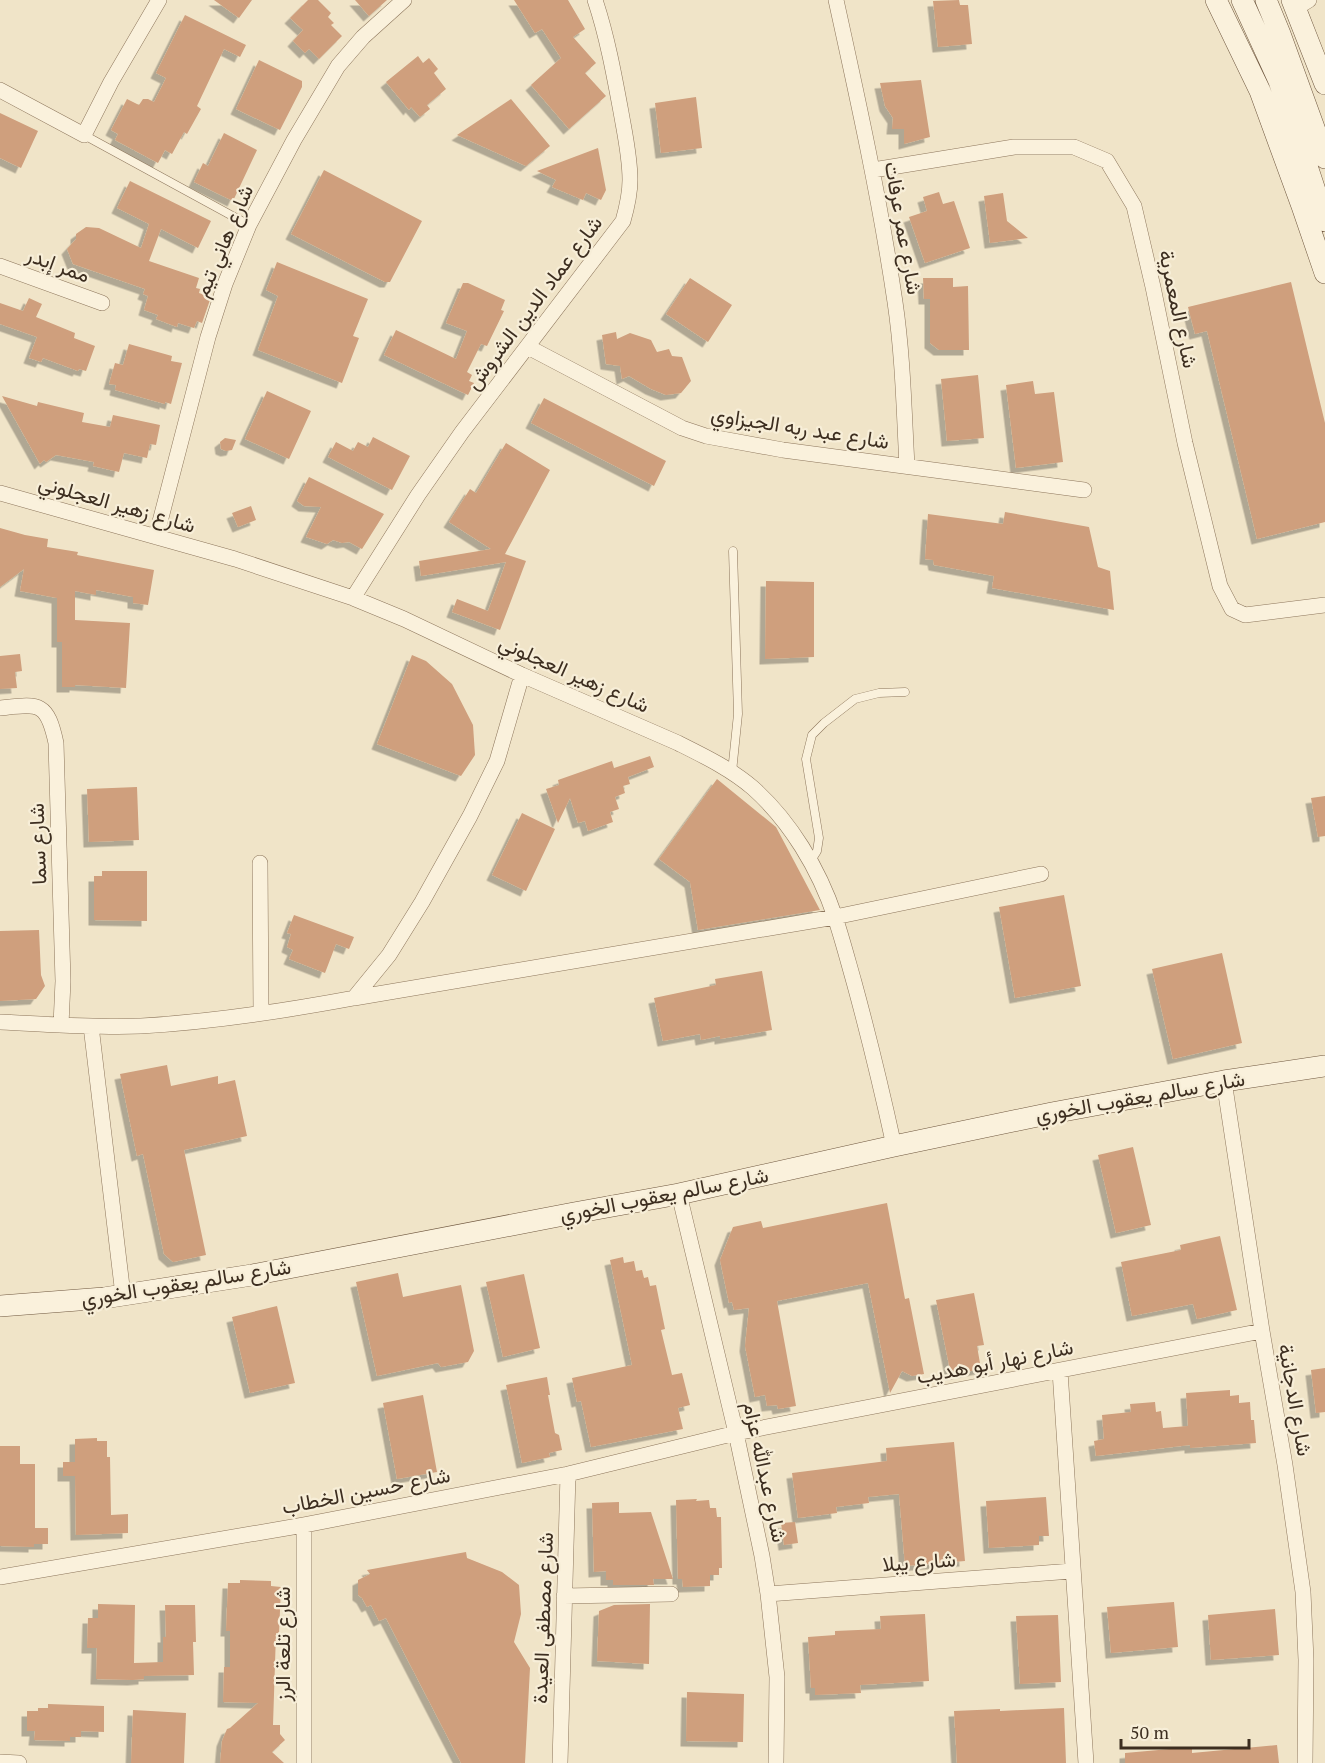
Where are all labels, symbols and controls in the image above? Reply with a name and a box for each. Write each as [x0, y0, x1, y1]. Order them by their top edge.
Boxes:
street label: شارع عمر عرفات [878, 159, 929, 297]
street label: شارع هاني تيم [187, 180, 263, 303]
street label: شارع عماد الدين الشروش [458, 210, 609, 396]
street label: ممر إبدر [21, 239, 94, 289]
street label: شارع المعمرية [1152, 247, 1205, 371]
street label: شارع عبد ربه الجيزاوي [708, 399, 891, 459]
street label: شارع زهير العجلوني [34, 467, 199, 543]
street label: شارع زهير العجلوني [493, 627, 654, 722]
street label: شارع سما [22, 803, 53, 885]
street label: شارع سالم يعقوب الخوري [1033, 1064, 1247, 1132]
street label: شارع سالم يعقوب الخوري [557, 1160, 771, 1232]
street label: شارع سالم يعقوب الخوري [79, 1252, 293, 1316]
street label: شارع نهار أبو هديب [914, 1332, 1076, 1391]
street label: شارع الدجانية [1271, 1342, 1320, 1458]
street label: شارع عبدالله عزام [736, 1399, 795, 1545]
street label: شارع حسين الخطاب [279, 1460, 453, 1521]
street label: شارع مصطفى العيدة [525, 1532, 560, 1704]
street label: شارع يبلا [881, 1544, 957, 1579]
street label: شارع تلعة الرز [268, 1587, 297, 1702]
scale bar [1121, 1712, 1248, 1750]
text: 50 m [1130, 1720, 1170, 1744]

